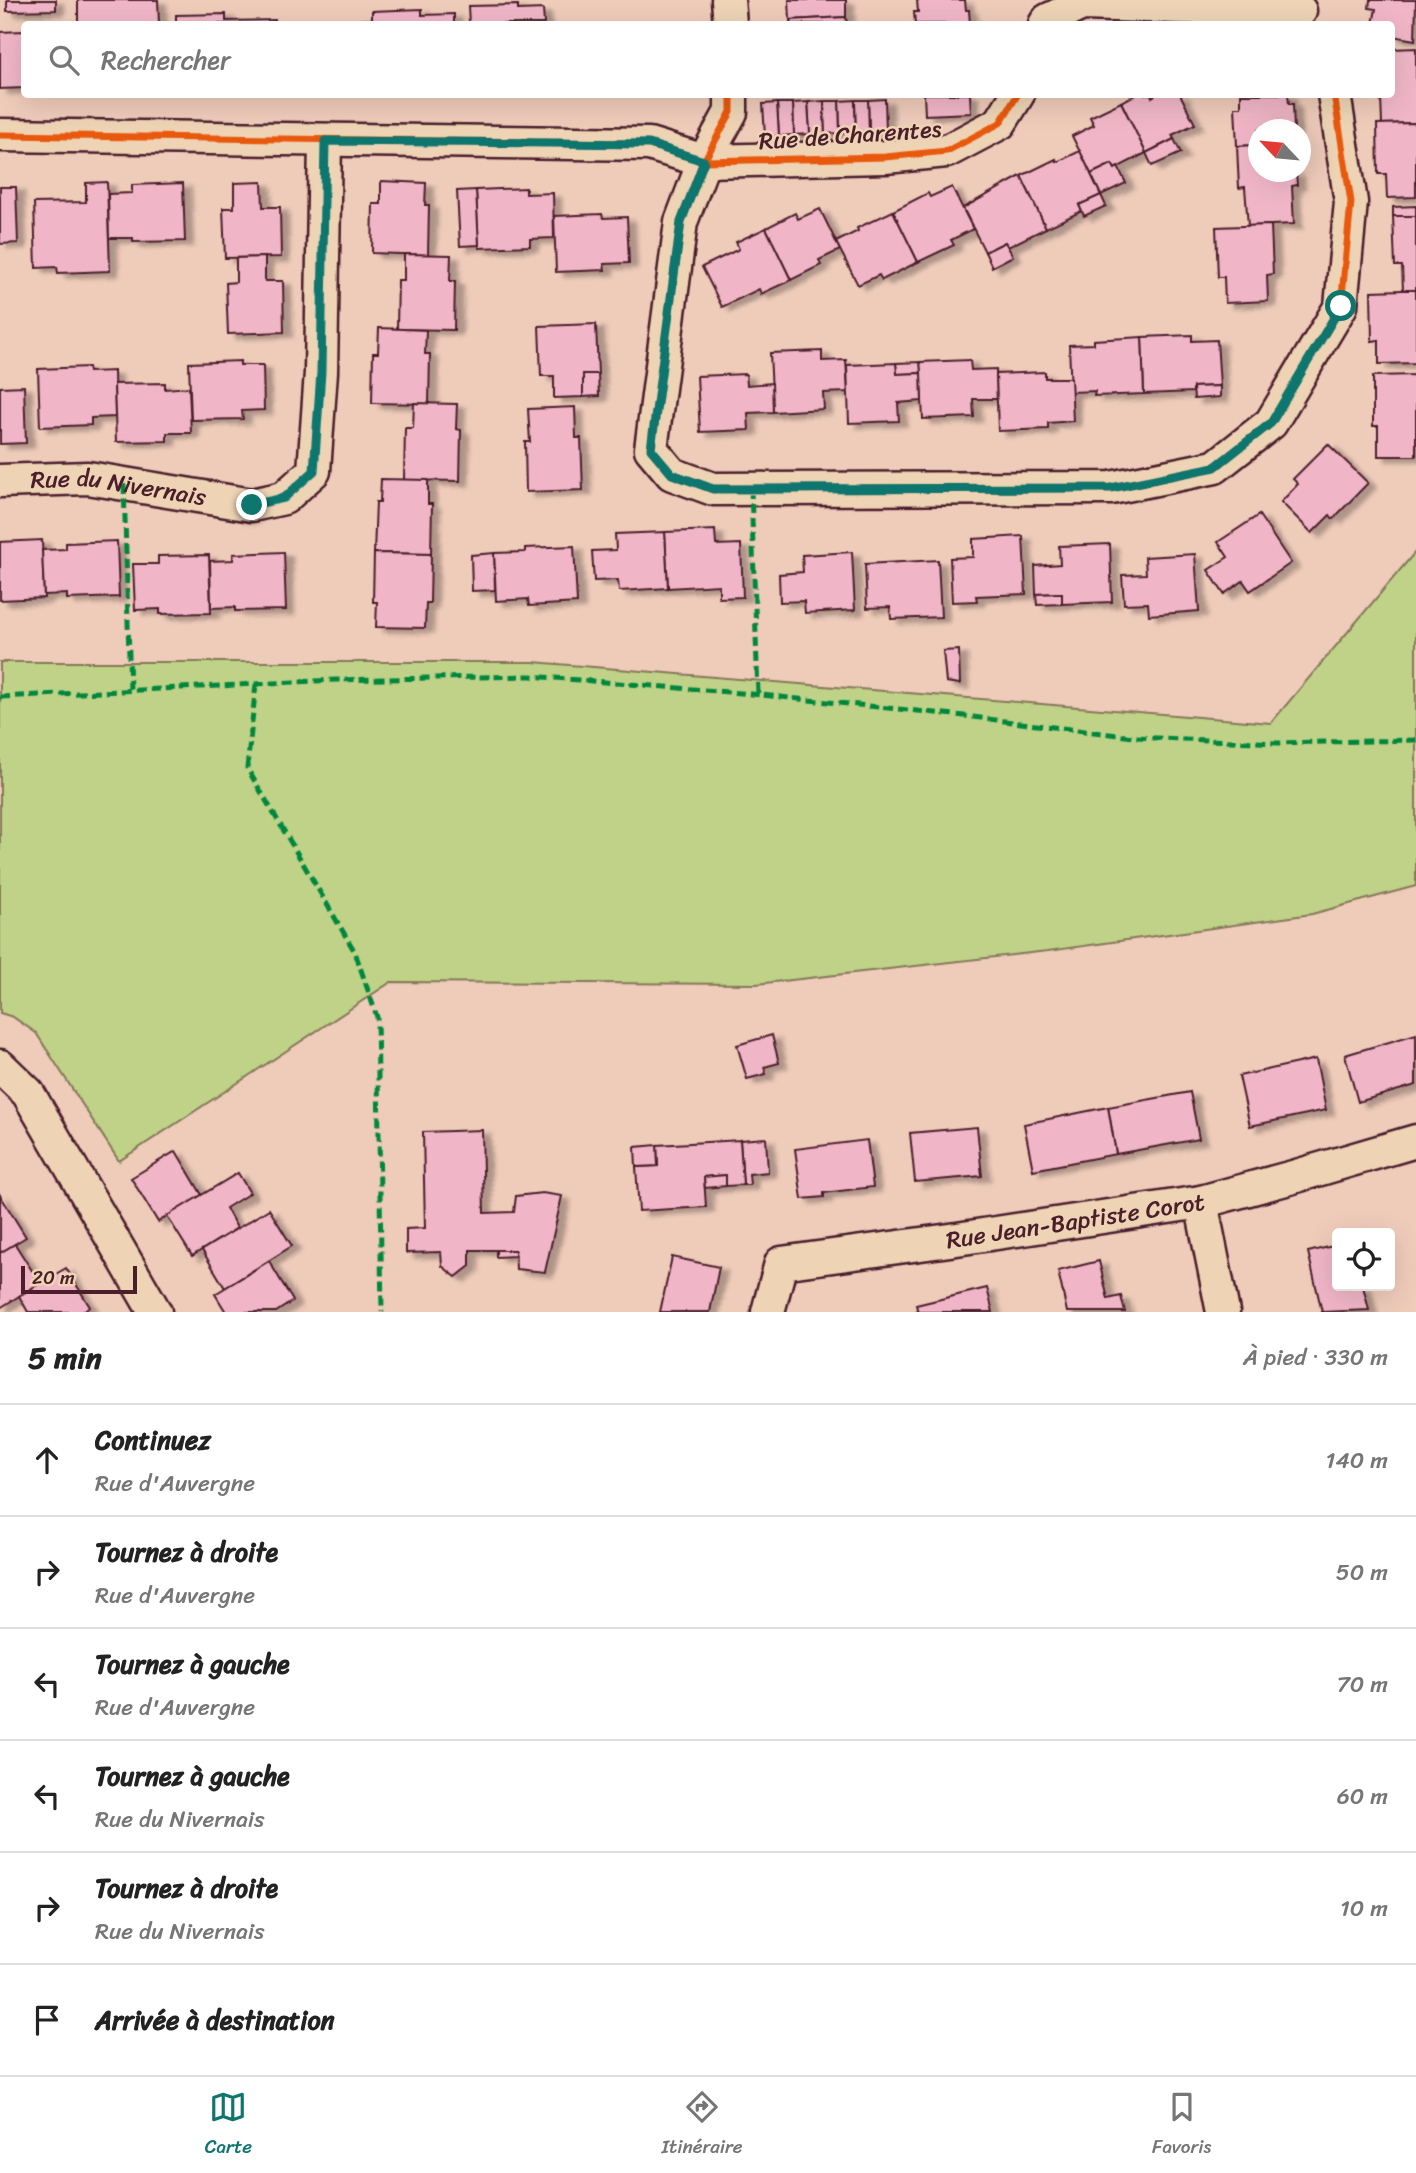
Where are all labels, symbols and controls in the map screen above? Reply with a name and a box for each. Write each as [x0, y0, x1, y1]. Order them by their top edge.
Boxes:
search box [21, 21, 1395, 98]
text: Rechercher [101, 37, 231, 83]
icon: search [45, 41, 83, 79]
street label: Rue de Charentes [757, 108, 943, 162]
north arrow [1248, 119, 1311, 182]
route start [1325, 290, 1356, 321]
street label: Rue du Nivernais [30, 457, 209, 518]
route end [236, 489, 267, 520]
street label: Rue Jean-Baptiste Corot [943, 1181, 1208, 1261]
map controls [1332, 1228, 1395, 1291]
button: locate [1332, 1228, 1395, 1291]
text: 20 m [32, 1261, 75, 1294]
scale bar [21, 1263, 136, 1295]
text: 5 min [28, 1331, 102, 1385]
text: À pied · 330 m [1243, 1337, 1388, 1378]
text: Continuez [95, 1417, 211, 1463]
text: 140 m [1326, 1440, 1388, 1481]
icon: ahead [28, 1441, 66, 1479]
text: Rue d'Auvergne [95, 1463, 255, 1504]
text: Tournez à droite [95, 1529, 278, 1575]
text: 50 m [1336, 1552, 1388, 1593]
icon: right [28, 1553, 66, 1591]
text: Rue d'Auvergne [95, 1575, 255, 1616]
text: Tournez à gauche [95, 1641, 290, 1687]
text: 70 m [1337, 1664, 1388, 1705]
icon: left [28, 1665, 66, 1703]
text: Rue d'Auvergne [95, 1687, 255, 1728]
text: Tournez à gauche [95, 1753, 290, 1799]
text: 60 m [1337, 1776, 1388, 1817]
icon: left [28, 1777, 66, 1815]
text: Rue du Nivernais [95, 1799, 265, 1840]
text: Tournez à droite [95, 1865, 278, 1911]
text: 10 m [1340, 1888, 1388, 1929]
icon: right [28, 1889, 66, 1927]
text: Rue du Nivernais [95, 1911, 265, 1952]
text: Arrivée à destination [95, 1997, 335, 2043]
icon: arrive [28, 2001, 66, 2039]
tab: Carte [205, 2088, 252, 2163]
tab: Itinéraire [661, 2088, 743, 2163]
tab: Favoris [1152, 2088, 1211, 2163]

